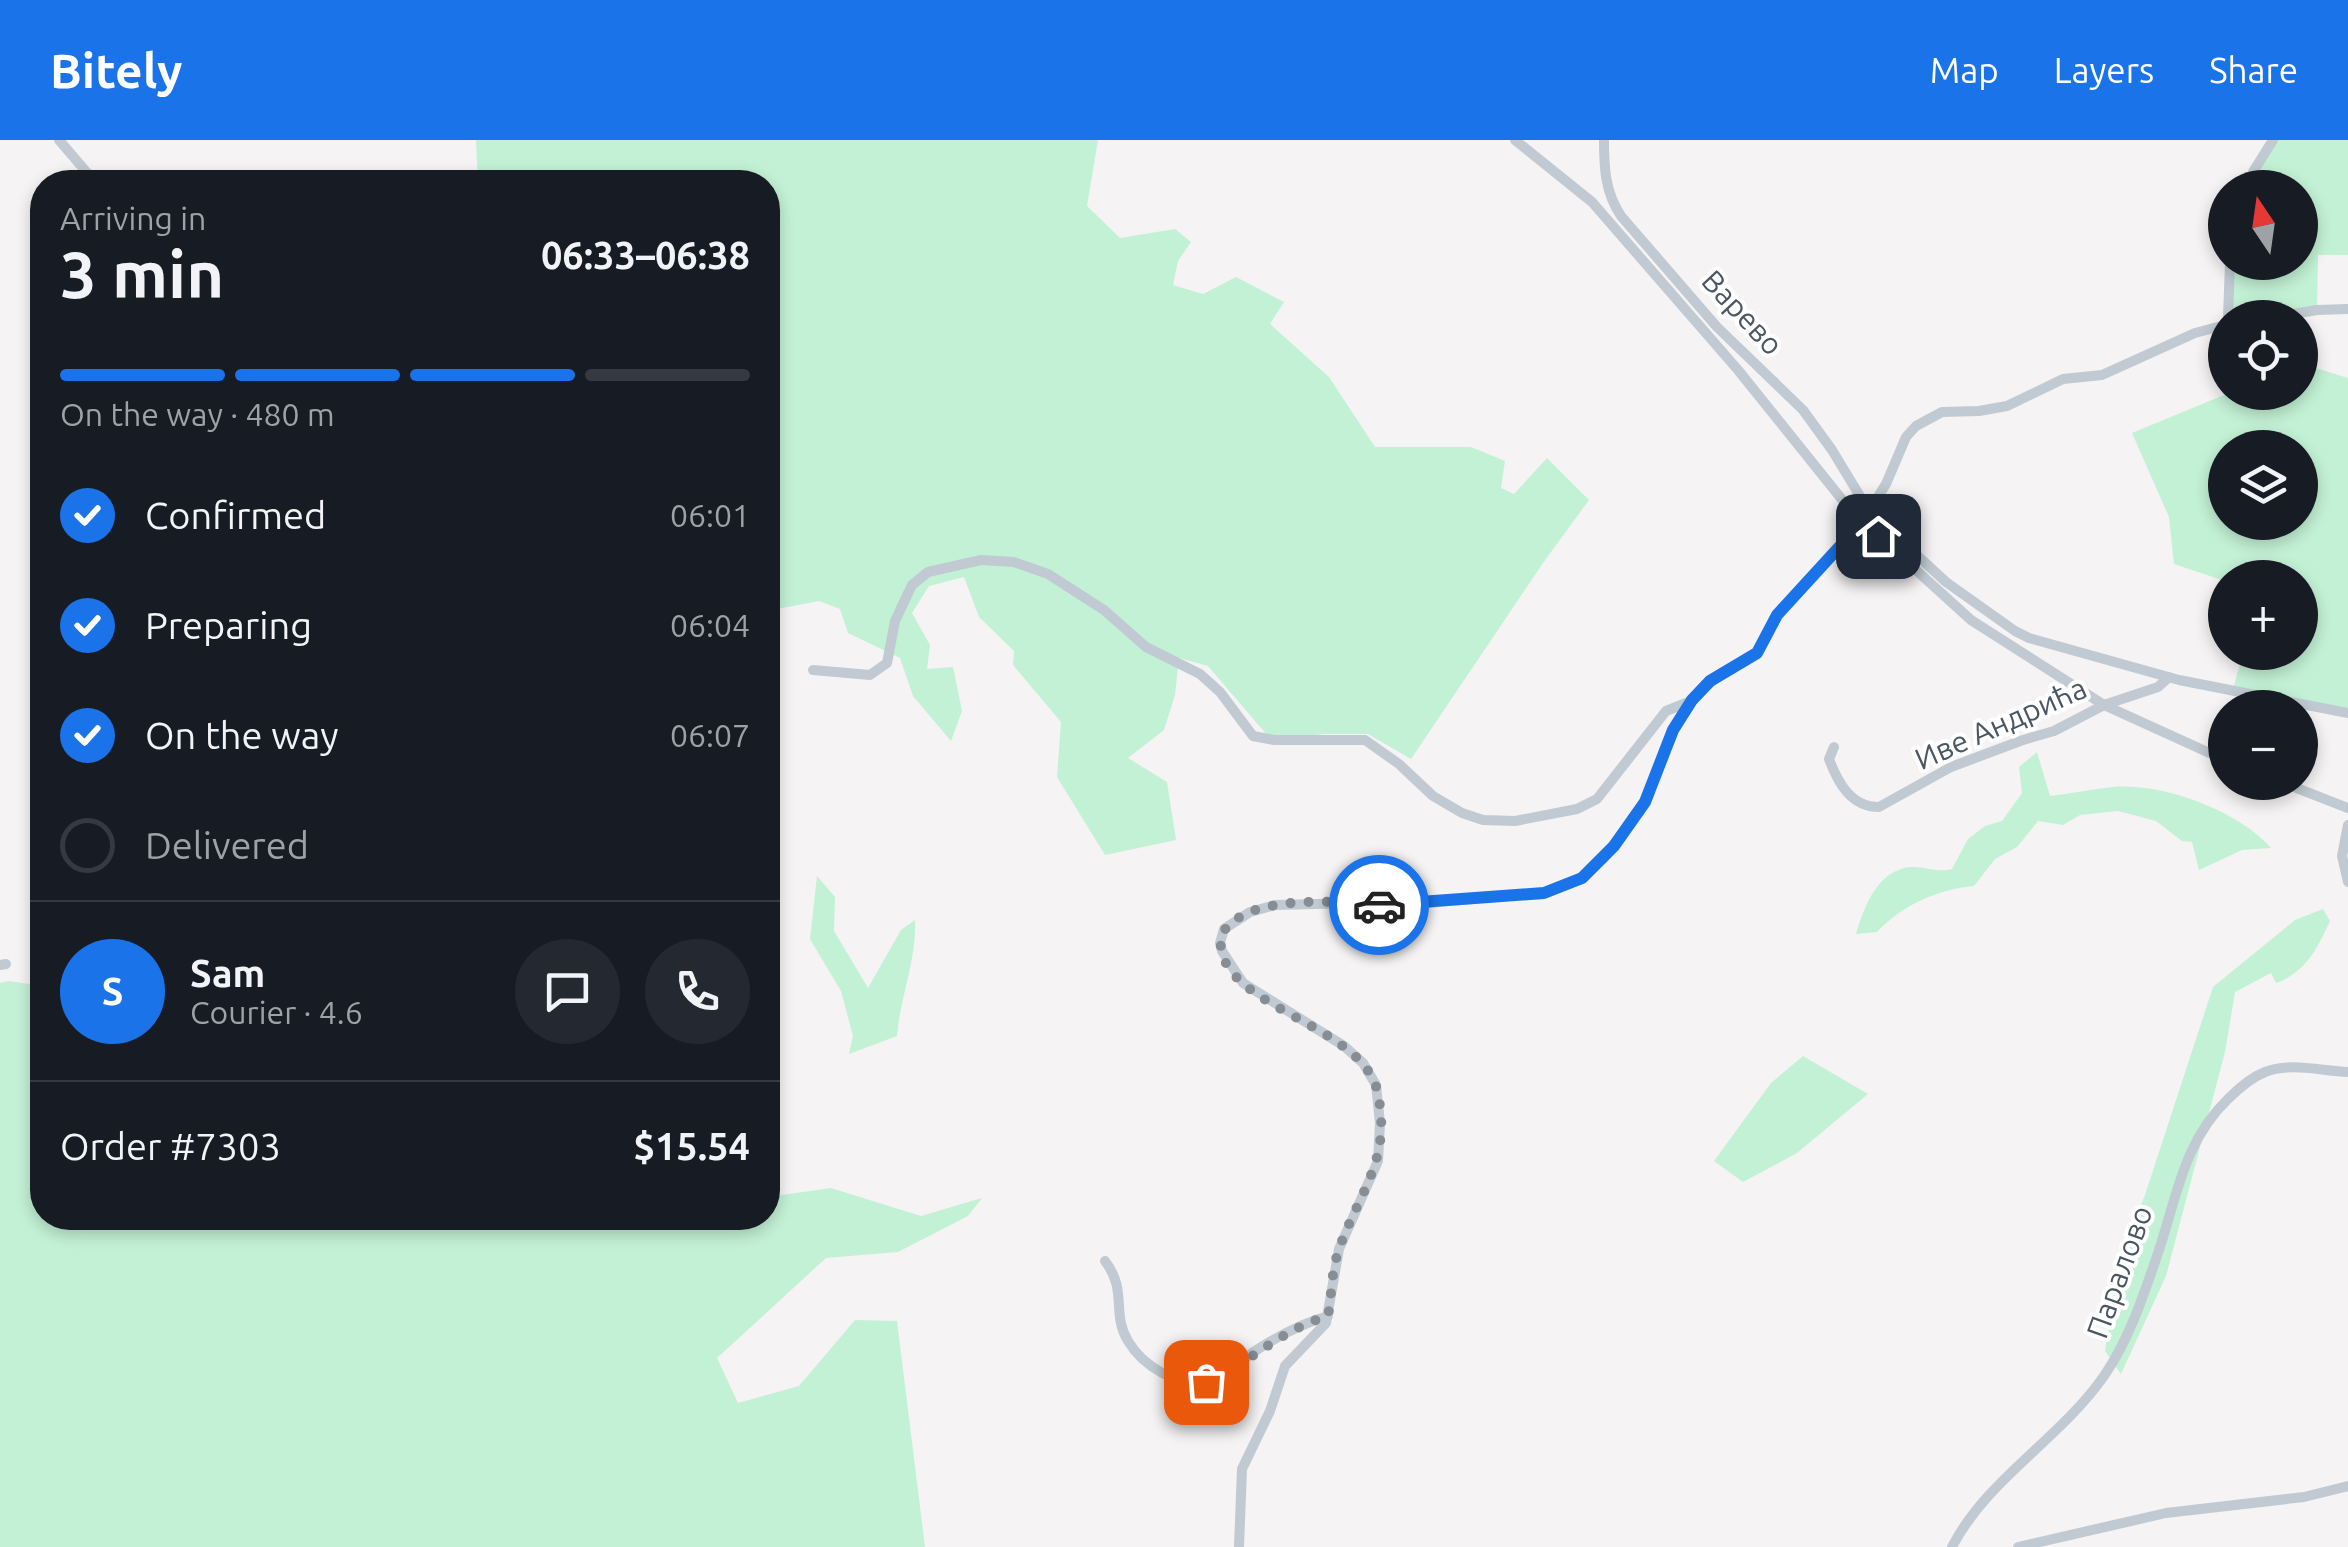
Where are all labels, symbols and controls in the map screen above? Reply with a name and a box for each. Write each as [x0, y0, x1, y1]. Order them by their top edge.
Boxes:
text: Bitely [50, 43, 182, 97]
text: Map [1930, 50, 1999, 90]
text: Layers [2054, 50, 2154, 90]
text: Share [2209, 50, 2298, 90]
north arrow [2208, 170, 2318, 280]
map controls [2208, 170, 2318, 800]
text: Arriving in [60, 200, 206, 236]
text: 06:33–06:38 [541, 234, 750, 276]
text: 3 min [60, 237, 224, 310]
street label: Варево [1695, 263, 1790, 361]
button: locate [2208, 300, 2318, 410]
text: On the way · 480 m [60, 396, 335, 432]
button: layers [2208, 430, 2318, 540]
icon: check [60, 488, 115, 543]
text: Confirmed [145, 494, 326, 536]
pin [1836, 494, 1921, 579]
text: 06:01 [670, 497, 750, 533]
icon: home [1851, 509, 1906, 564]
button: + [2208, 560, 2318, 670]
icon: check [60, 598, 115, 653]
text: Preparing [145, 604, 312, 646]
text: 06:04 [670, 607, 750, 643]
street label: Иве Андрића [1910, 670, 2092, 776]
button: − [2208, 690, 2318, 800]
icon: check [60, 708, 115, 763]
text: On the way [145, 714, 338, 756]
text: 06:07 [670, 717, 750, 753]
text: Delivered [145, 824, 309, 866]
courier [1329, 855, 1429, 955]
icon: car [1352, 878, 1407, 933]
button: chat [515, 939, 620, 1044]
button: phone [645, 939, 750, 1044]
text: Sam [190, 952, 265, 994]
text: S [102, 970, 123, 1012]
text: Courier · 4.6 [190, 994, 363, 1030]
text: Order #7303 [60, 1125, 281, 1167]
text: $15.54 [633, 1125, 750, 1167]
street label: Паралово [2079, 1201, 2159, 1342]
pin [1164, 1340, 1249, 1425]
icon: bag [1179, 1355, 1234, 1410]

